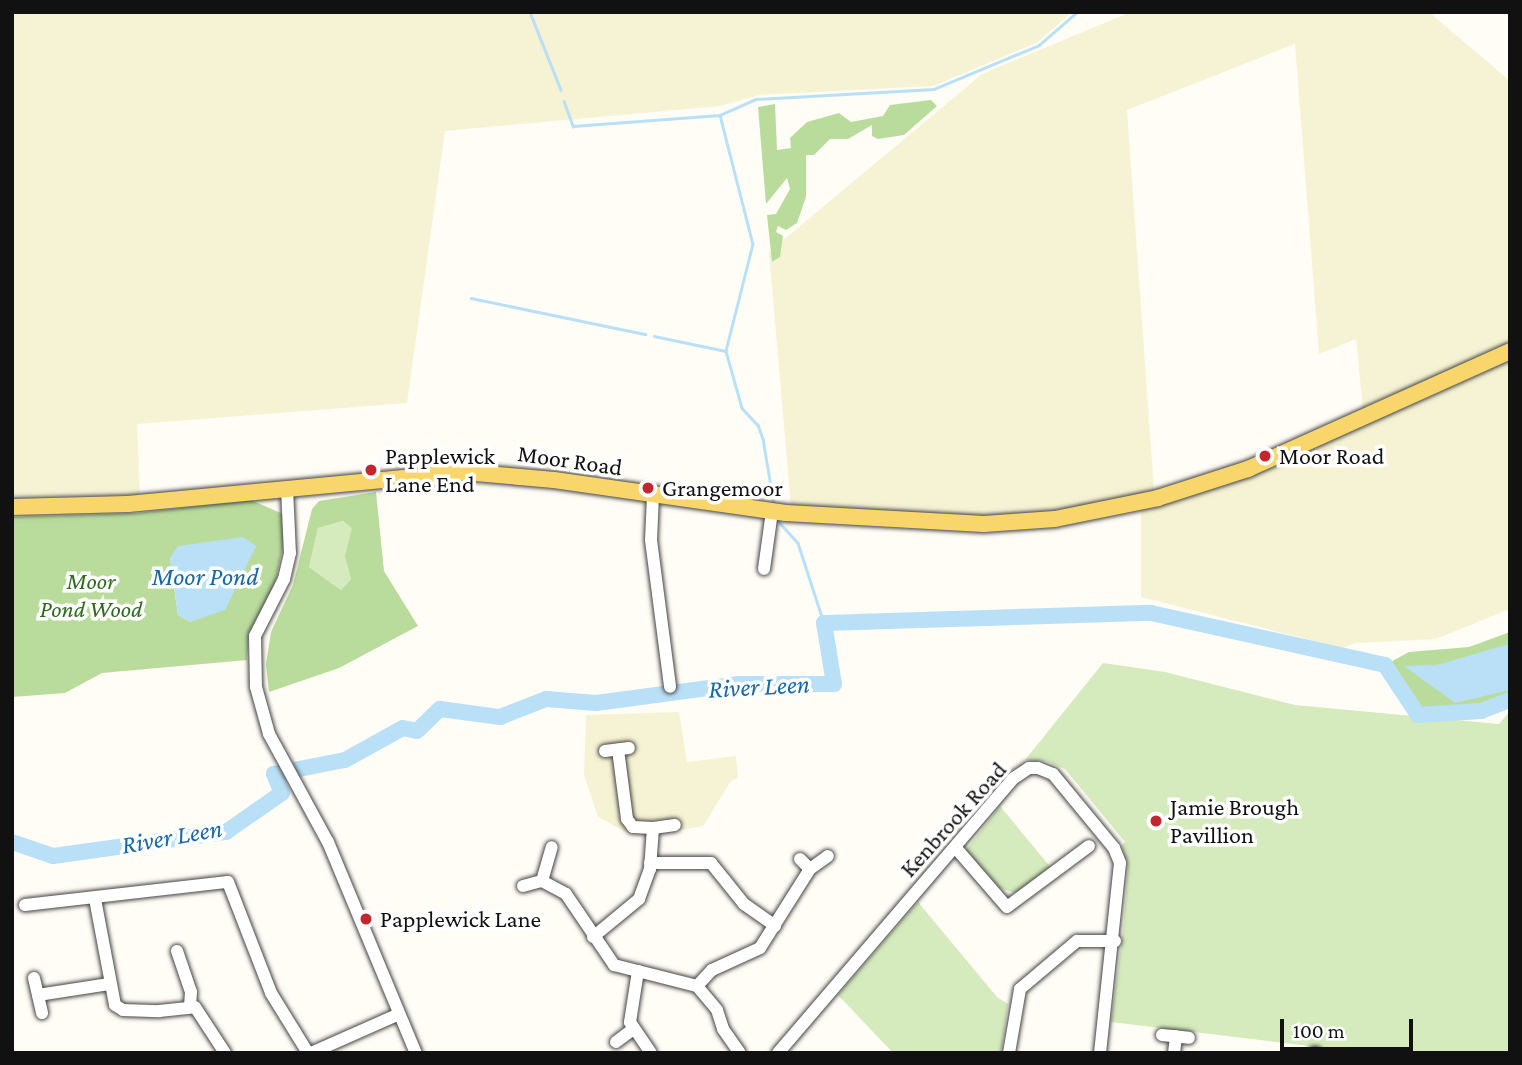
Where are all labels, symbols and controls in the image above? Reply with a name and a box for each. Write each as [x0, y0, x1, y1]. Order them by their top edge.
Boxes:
street label: Moor Road [516, 438, 624, 482]
place label: Papplewick Lane End [385, 442, 495, 498]
place label: Moor Road [1279, 442, 1384, 470]
marker: Moor Road [1257, 448, 1273, 464]
marker: Papplewick Lane End [363, 462, 379, 478]
place label: Grangemoor [662, 474, 783, 502]
marker: Grangemoor [640, 480, 656, 496]
water label: Moor Pond [152, 561, 258, 593]
park label: Moor Pond Wood [40, 567, 142, 623]
water label: River Leen [707, 669, 811, 705]
street label: Kenbrook Road [894, 755, 1012, 883]
place label: Jamie Brough Pavillion [1170, 793, 1299, 849]
water label: River Leen [119, 813, 225, 861]
marker: Jamie Brough Pavillion [1148, 813, 1164, 829]
place label: Papplewick Lane [380, 905, 541, 933]
marker: Papplewick Lane [358, 911, 374, 927]
scale bar [1284, 1006, 1417, 1050]
text: 100 m [1293, 1019, 1345, 1043]

